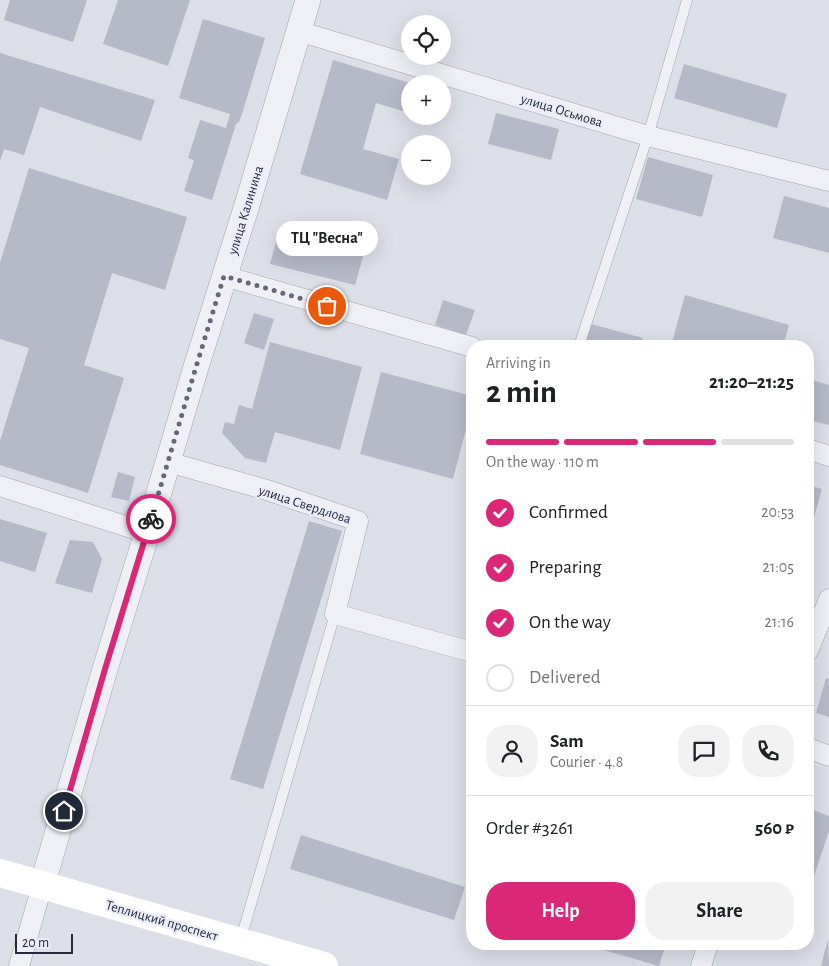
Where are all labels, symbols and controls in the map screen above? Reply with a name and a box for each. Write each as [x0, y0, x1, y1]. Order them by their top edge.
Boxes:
map controls [401, 15, 451, 185]
button: locate [401, 15, 451, 65]
button: + [401, 75, 451, 125]
street label: улица Осьмова [518, 92, 605, 130]
button: − [401, 135, 451, 185]
street label: улица Калинина [225, 164, 266, 257]
callout: ТЦ "Весна" [276, 221, 378, 256]
text: ТЦ "Весна" [291, 230, 363, 246]
pin [306, 285, 348, 327]
icon: bag [313, 292, 341, 320]
text: Arriving in [486, 355, 551, 371]
text: 21:20–21:25 [709, 373, 794, 392]
text: 2 min [486, 376, 557, 408]
text: On the way · 110 m [486, 454, 599, 470]
street label: улица Свердлова [256, 483, 353, 527]
courier [126, 494, 176, 544]
icon: check [486, 499, 514, 527]
text: Confirmed [529, 503, 608, 522]
text: 20:53 [761, 504, 794, 520]
icon: bike [137, 505, 165, 533]
icon: check [486, 554, 514, 582]
text: Preparing [529, 558, 602, 577]
text: 21:05 [762, 559, 794, 575]
icon: check [486, 609, 514, 637]
text: On the way [529, 613, 611, 632]
text: 21:16 [765, 614, 794, 630]
text: Delivered [529, 668, 601, 687]
button: person [486, 725, 538, 777]
button: chat [678, 725, 730, 777]
button: phone [742, 725, 794, 777]
text: Sam [550, 732, 584, 751]
text: Courier · 4.8 [550, 754, 623, 770]
pin [43, 790, 85, 832]
icon: home [50, 797, 78, 825]
text: Order #3261 [486, 819, 574, 838]
text: 560 ₽ [755, 819, 794, 838]
button: Help [486, 882, 635, 940]
button: Share [645, 882, 794, 940]
street label: Теплицкий проспект [104, 898, 220, 944]
scale bar [15, 931, 72, 954]
text: 20 m [22, 936, 49, 950]

